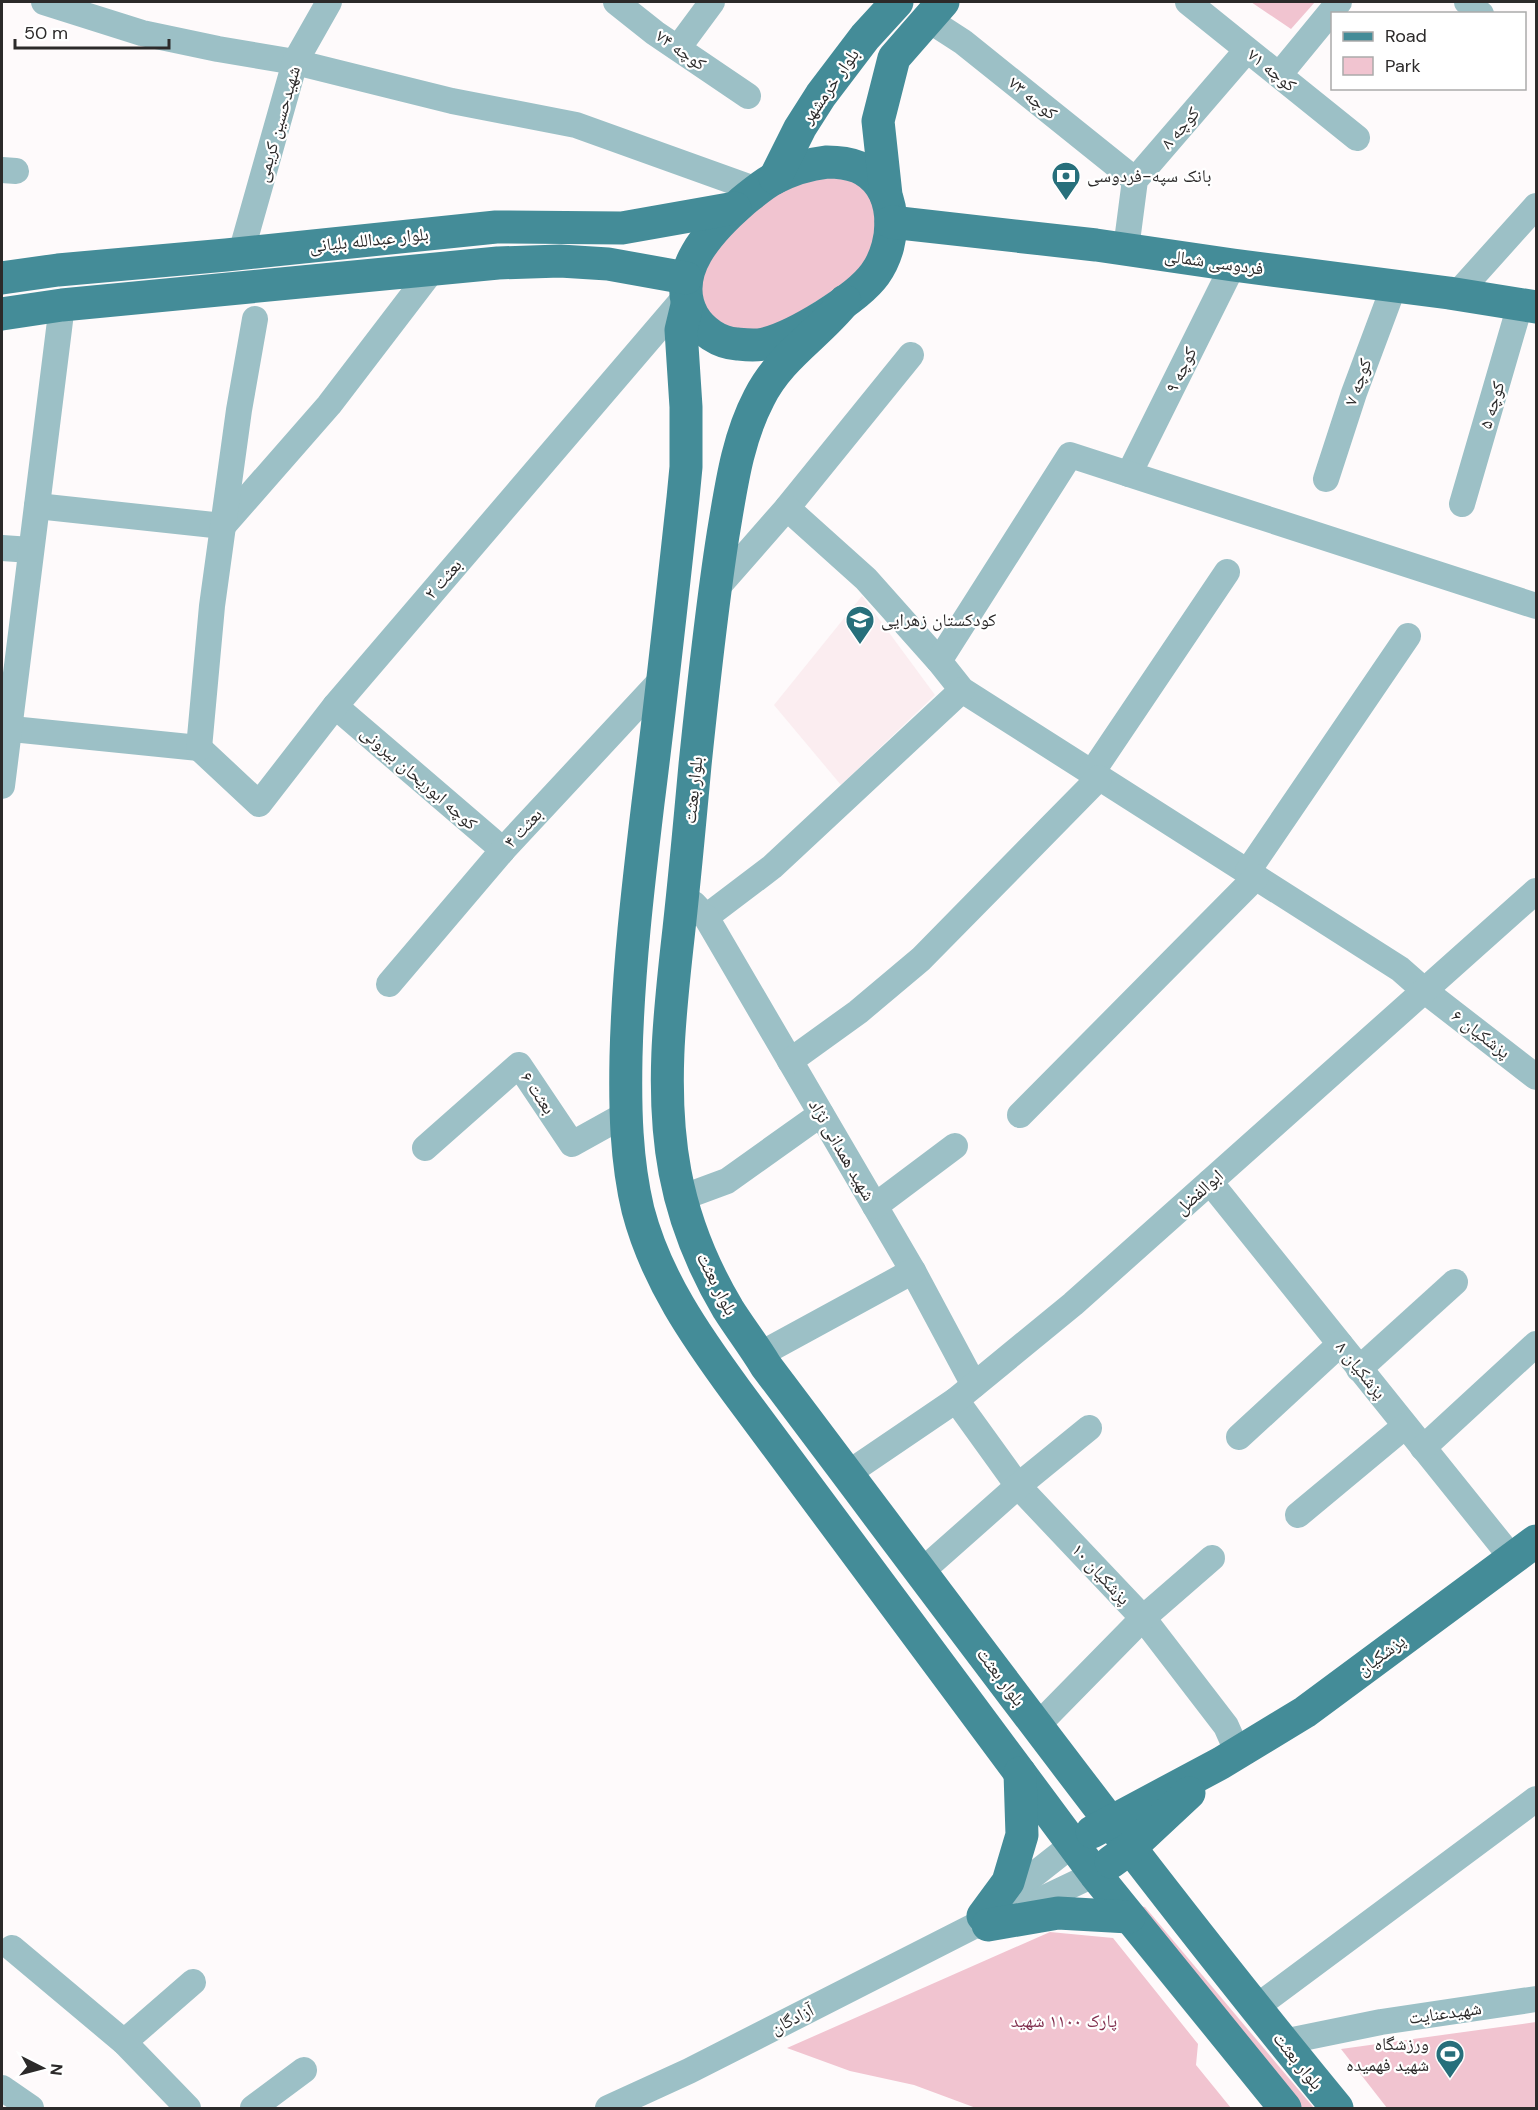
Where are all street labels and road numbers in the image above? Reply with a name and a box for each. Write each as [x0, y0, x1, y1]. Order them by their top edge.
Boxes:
street label: کوچه ۷۴ [651, 24, 711, 76]
street label: کوچه ۷۱ [1243, 43, 1302, 97]
street label: بلوار خرمشهر [795, 44, 865, 129]
street label: شهیدحسین کریمی [250, 63, 306, 185]
street label: کوچه ۷۳ [1004, 71, 1063, 125]
street label: کوچه ۸ [1155, 101, 1205, 154]
street label: بلوار عبدالله بلیانی [308, 222, 430, 258]
street label: فردوسی شمالی [1163, 243, 1265, 281]
street label: کوچه ۹ [1160, 343, 1203, 397]
street label: کوچه ۷ [1338, 355, 1378, 409]
street label: کوچه ۵ [1473, 378, 1511, 432]
street label: بعثت ۲ [419, 554, 467, 604]
street label: کوچه ابوریحان بیرونی [356, 721, 483, 836]
street label: بلوار بعثت [678, 755, 708, 825]
street label: بعثت ۴ [498, 803, 548, 853]
street label: پزشکیان ۶ [1447, 1004, 1515, 1064]
street label: بعثت ۶ [515, 1067, 561, 1119]
street label: شهید همدانی نژاد [803, 1095, 881, 1205]
street label: ابوالفضل [1170, 1164, 1228, 1220]
street label: بلوار بعثت [691, 1249, 743, 1320]
street label: پزشکیان ۸ [1330, 1336, 1392, 1404]
street label: پزشکیان ۱۰ [1066, 1538, 1136, 1610]
street label: پزشکیان [1352, 1629, 1410, 1681]
street label: بلوار بعثت [971, 1643, 1031, 1711]
street label: شهیدعنایت [1407, 1996, 1483, 2030]
street label: آزادگان [766, 1998, 818, 2040]
street label: بلوار بعثت [1267, 2027, 1329, 2095]

